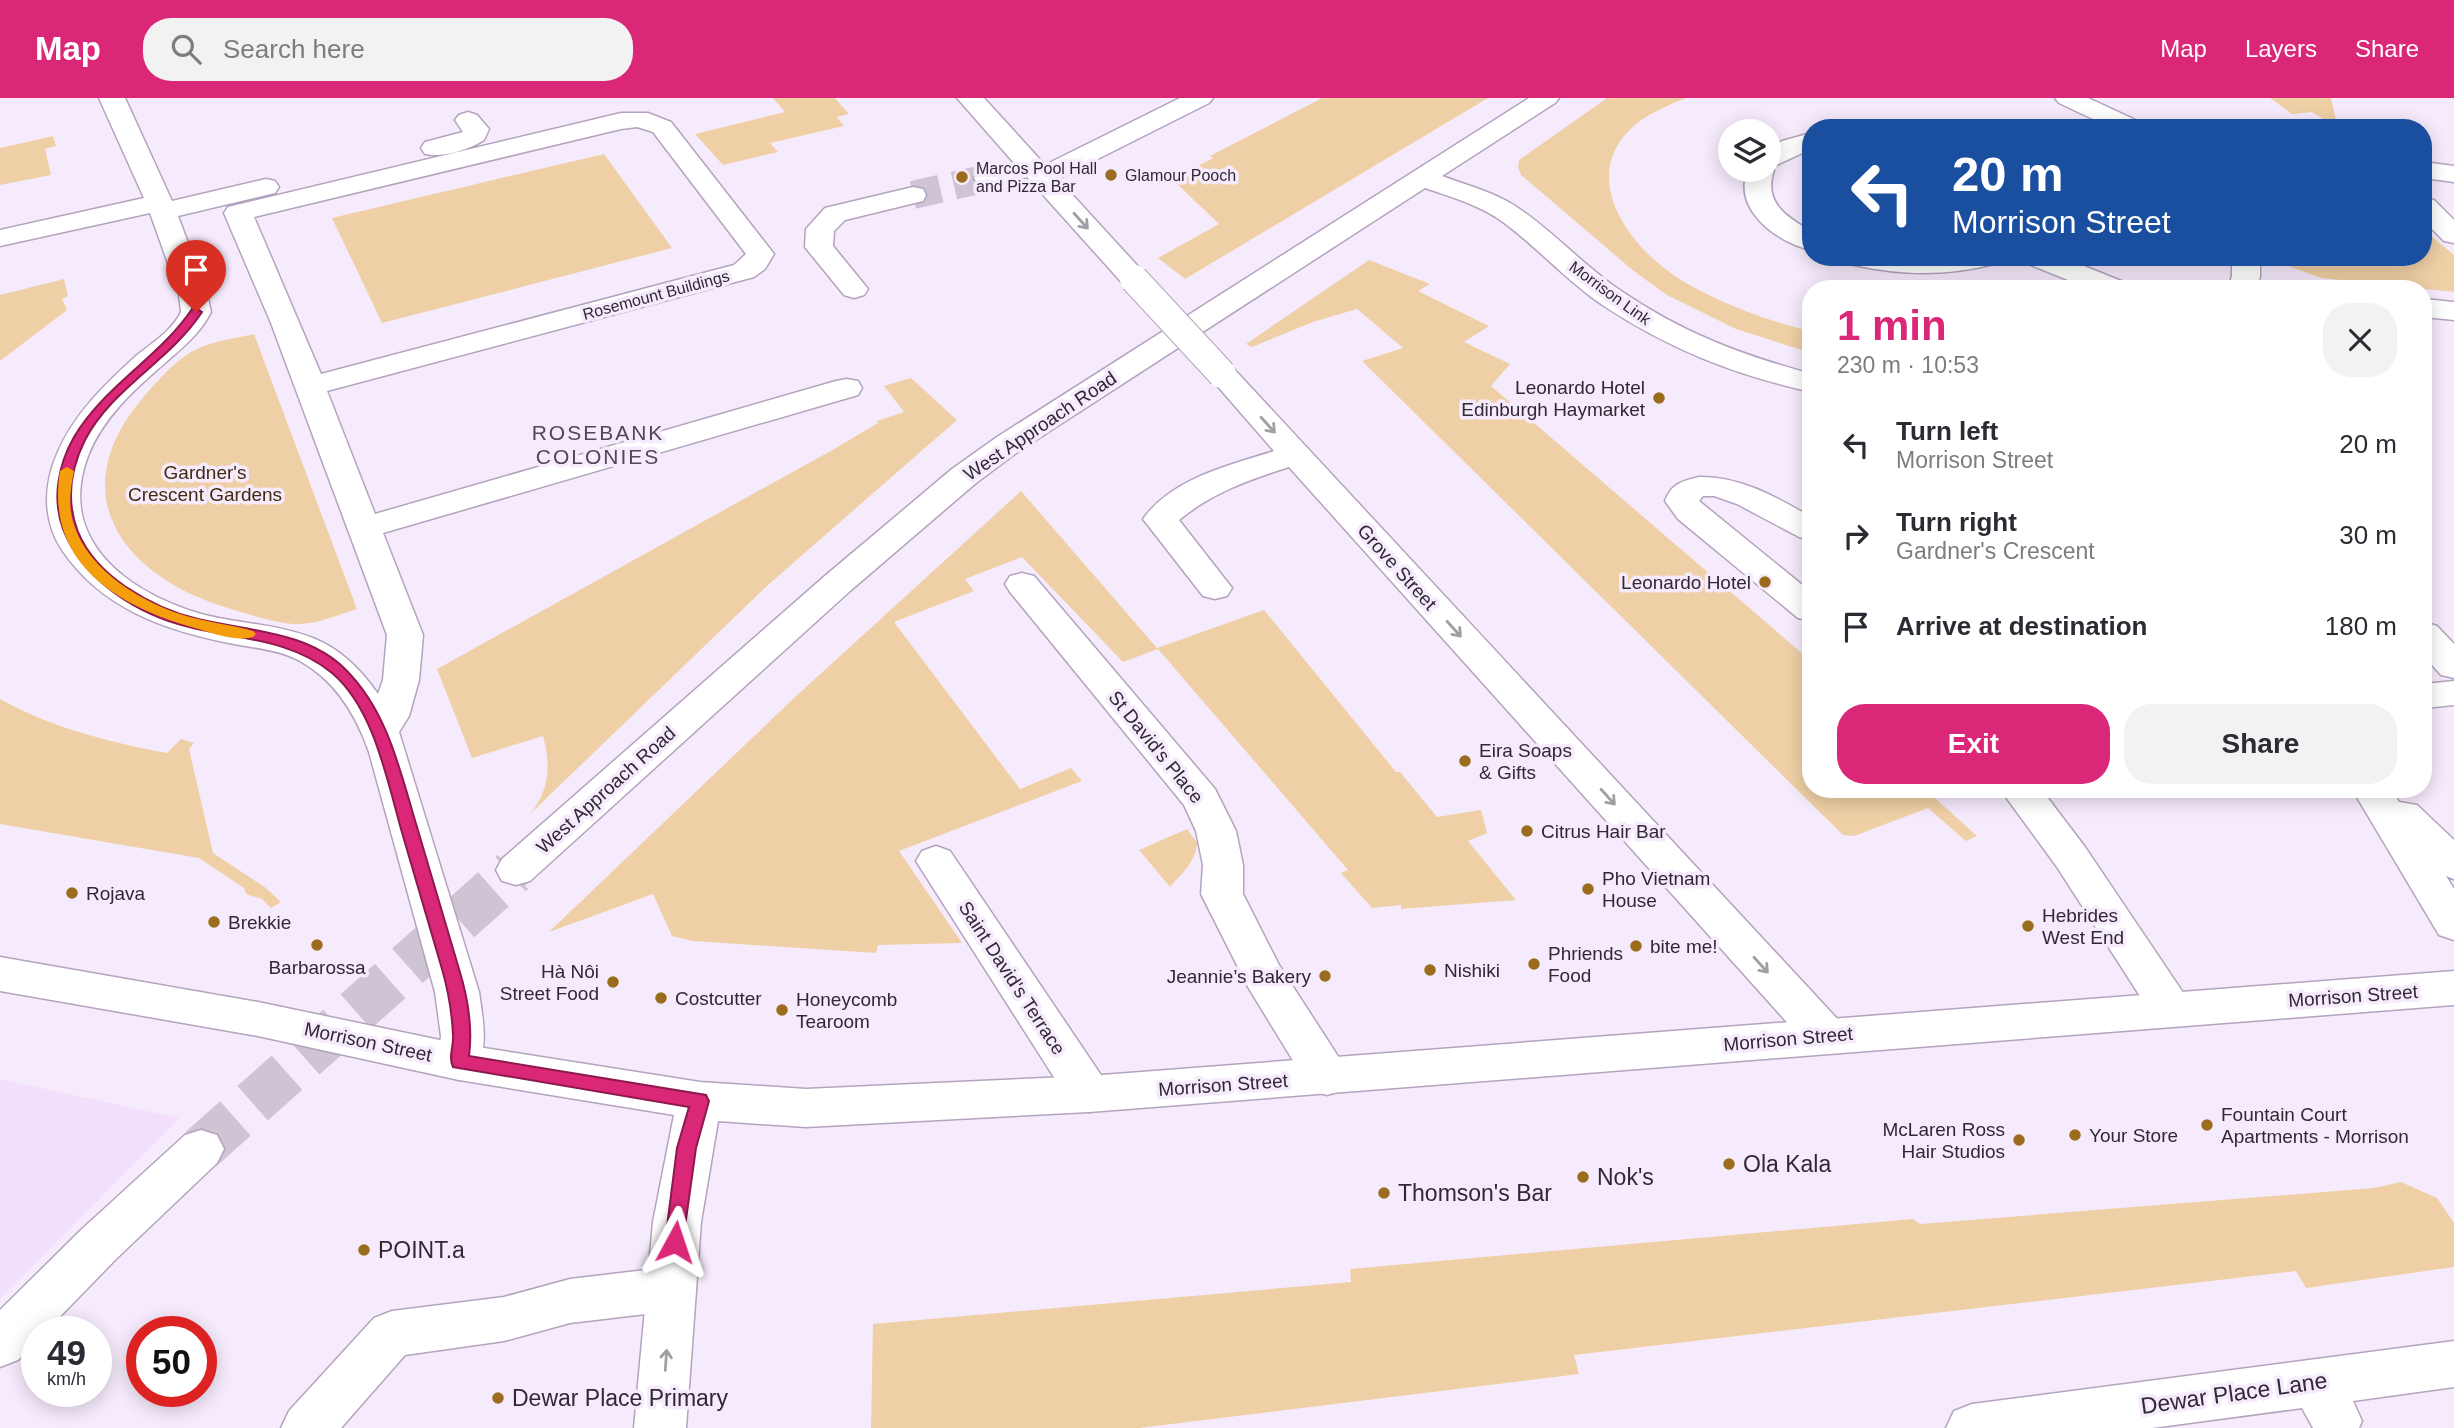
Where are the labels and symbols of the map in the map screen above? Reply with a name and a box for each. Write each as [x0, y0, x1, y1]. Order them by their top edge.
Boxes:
place label: Marcos Pool Hall and Pizza Bar [976, 160, 1097, 195]
marker: Glamour Pooch [1103, 167, 1119, 183]
place label: Glamour Pooch [1125, 167, 1236, 184]
marker: Marcos Pool Hall and Pizza Bar [954, 169, 970, 185]
one-way arrow [1073, 212, 1090, 229]
pin [166, 240, 226, 312]
street label: Morrison Link [1566, 258, 1655, 329]
street label: Rosemount Buildings [581, 267, 731, 323]
street label: West Approach Road [960, 367, 1120, 485]
place label: Leonardo Hotel Edinburgh Haymarket [1461, 377, 1646, 420]
marker: Leonardo Hotel Edinburgh Haymarket [1651, 390, 1667, 406]
one-way arrow [1259, 416, 1276, 433]
district label: ROSEBANK COLONIES [532, 421, 664, 468]
park label: Gardner's Crescent Gardens [128, 462, 282, 505]
street label: Grove Street [1353, 520, 1441, 615]
place label: Leonardo Hotel [1621, 572, 1751, 593]
marker: Leonardo Hotel [1757, 574, 1773, 590]
one-way arrow [1446, 620, 1462, 638]
street label: St David's Place [1104, 687, 1208, 807]
street label: West Approach Road [532, 722, 680, 858]
place label: Eira Soaps & Gifts [1479, 740, 1572, 783]
marker: Eira Soaps & Gifts [1457, 753, 1473, 769]
one-way arrow [1599, 788, 1616, 805]
place label: Citrus Hair Bar [1541, 821, 1666, 842]
marker: Citrus Hair Bar [1519, 823, 1535, 839]
place label: Pho Vietnam House [1602, 868, 1710, 911]
marker: Pho Vietnam House [1580, 881, 1596, 897]
place label: Rojava [86, 883, 146, 904]
marker: Rojava [64, 885, 80, 901]
street label: Saint David's Terrace [955, 897, 1069, 1059]
place label: Hebrides West End [2042, 905, 2124, 948]
place label: Brekkie [228, 912, 291, 933]
marker: Brekkie [206, 914, 222, 930]
marker: Hebrides West End [2020, 918, 2036, 934]
place label: bite me! [1650, 936, 1718, 957]
marker: Barbarossa [309, 937, 325, 953]
marker: bite me! [1628, 938, 1644, 954]
place label: Phriends Food [1548, 943, 1623, 986]
marker: Phriends Food [1526, 956, 1542, 972]
one-way arrow [1753, 956, 1769, 974]
place label: Barbarossa [268, 957, 366, 978]
place label: Nishiki [1444, 960, 1500, 981]
place label: Hà Nôi Street Food [500, 961, 599, 1004]
marker: Nishiki [1422, 962, 1438, 978]
place label: Jeannie’s Bakery [1167, 966, 1311, 987]
marker: Jeannie’s Bakery [1317, 968, 1333, 984]
marker: Hà Nôi Street Food [605, 974, 621, 990]
street label: Morrison Street [2287, 981, 2419, 1011]
place label: Costcutter [675, 988, 762, 1009]
place label: Honeycomb Tearoom [796, 989, 897, 1032]
marker: Costcutter [653, 990, 669, 1006]
marker: Honeycomb Tearoom [774, 1002, 790, 1018]
street label: Morrison Street [302, 1018, 434, 1066]
street label: Morrison Street [1722, 1023, 1854, 1055]
street label: Morrison Street [1157, 1070, 1289, 1100]
place label: Fountain Court Apartments - Morrison [2221, 1104, 2409, 1147]
marker: Fountain Court Apartments - Morrison [2199, 1117, 2215, 1133]
place label: McLaren Ross Hair Studios [1883, 1119, 2005, 1162]
place label: Your Store [2089, 1125, 2178, 1146]
marker: Your Store [2067, 1127, 2083, 1143]
marker: McLaren Ross Hair Studios [2011, 1132, 2027, 1148]
place label: Ola Kala [1743, 1151, 1831, 1177]
marker: Ola Kala [1721, 1156, 1737, 1172]
place label: Nok's [1597, 1164, 1654, 1190]
marker: Nok's [1575, 1169, 1591, 1185]
place label: Thomson's Bar [1398, 1180, 1552, 1206]
marker: Thomson's Bar [1376, 1185, 1392, 1201]
position arrow [638, 1205, 712, 1279]
place label: POINT.a [378, 1237, 465, 1263]
marker: POINT.a [356, 1242, 372, 1258]
speed limit sign: 50 [126, 1316, 217, 1407]
one-way arrow [659, 1349, 672, 1372]
street label: Dewar Place Lane [2139, 1367, 2329, 1419]
place label: Dewar Place Primary [512, 1385, 728, 1411]
marker: Dewar Place Primary [490, 1390, 506, 1406]

